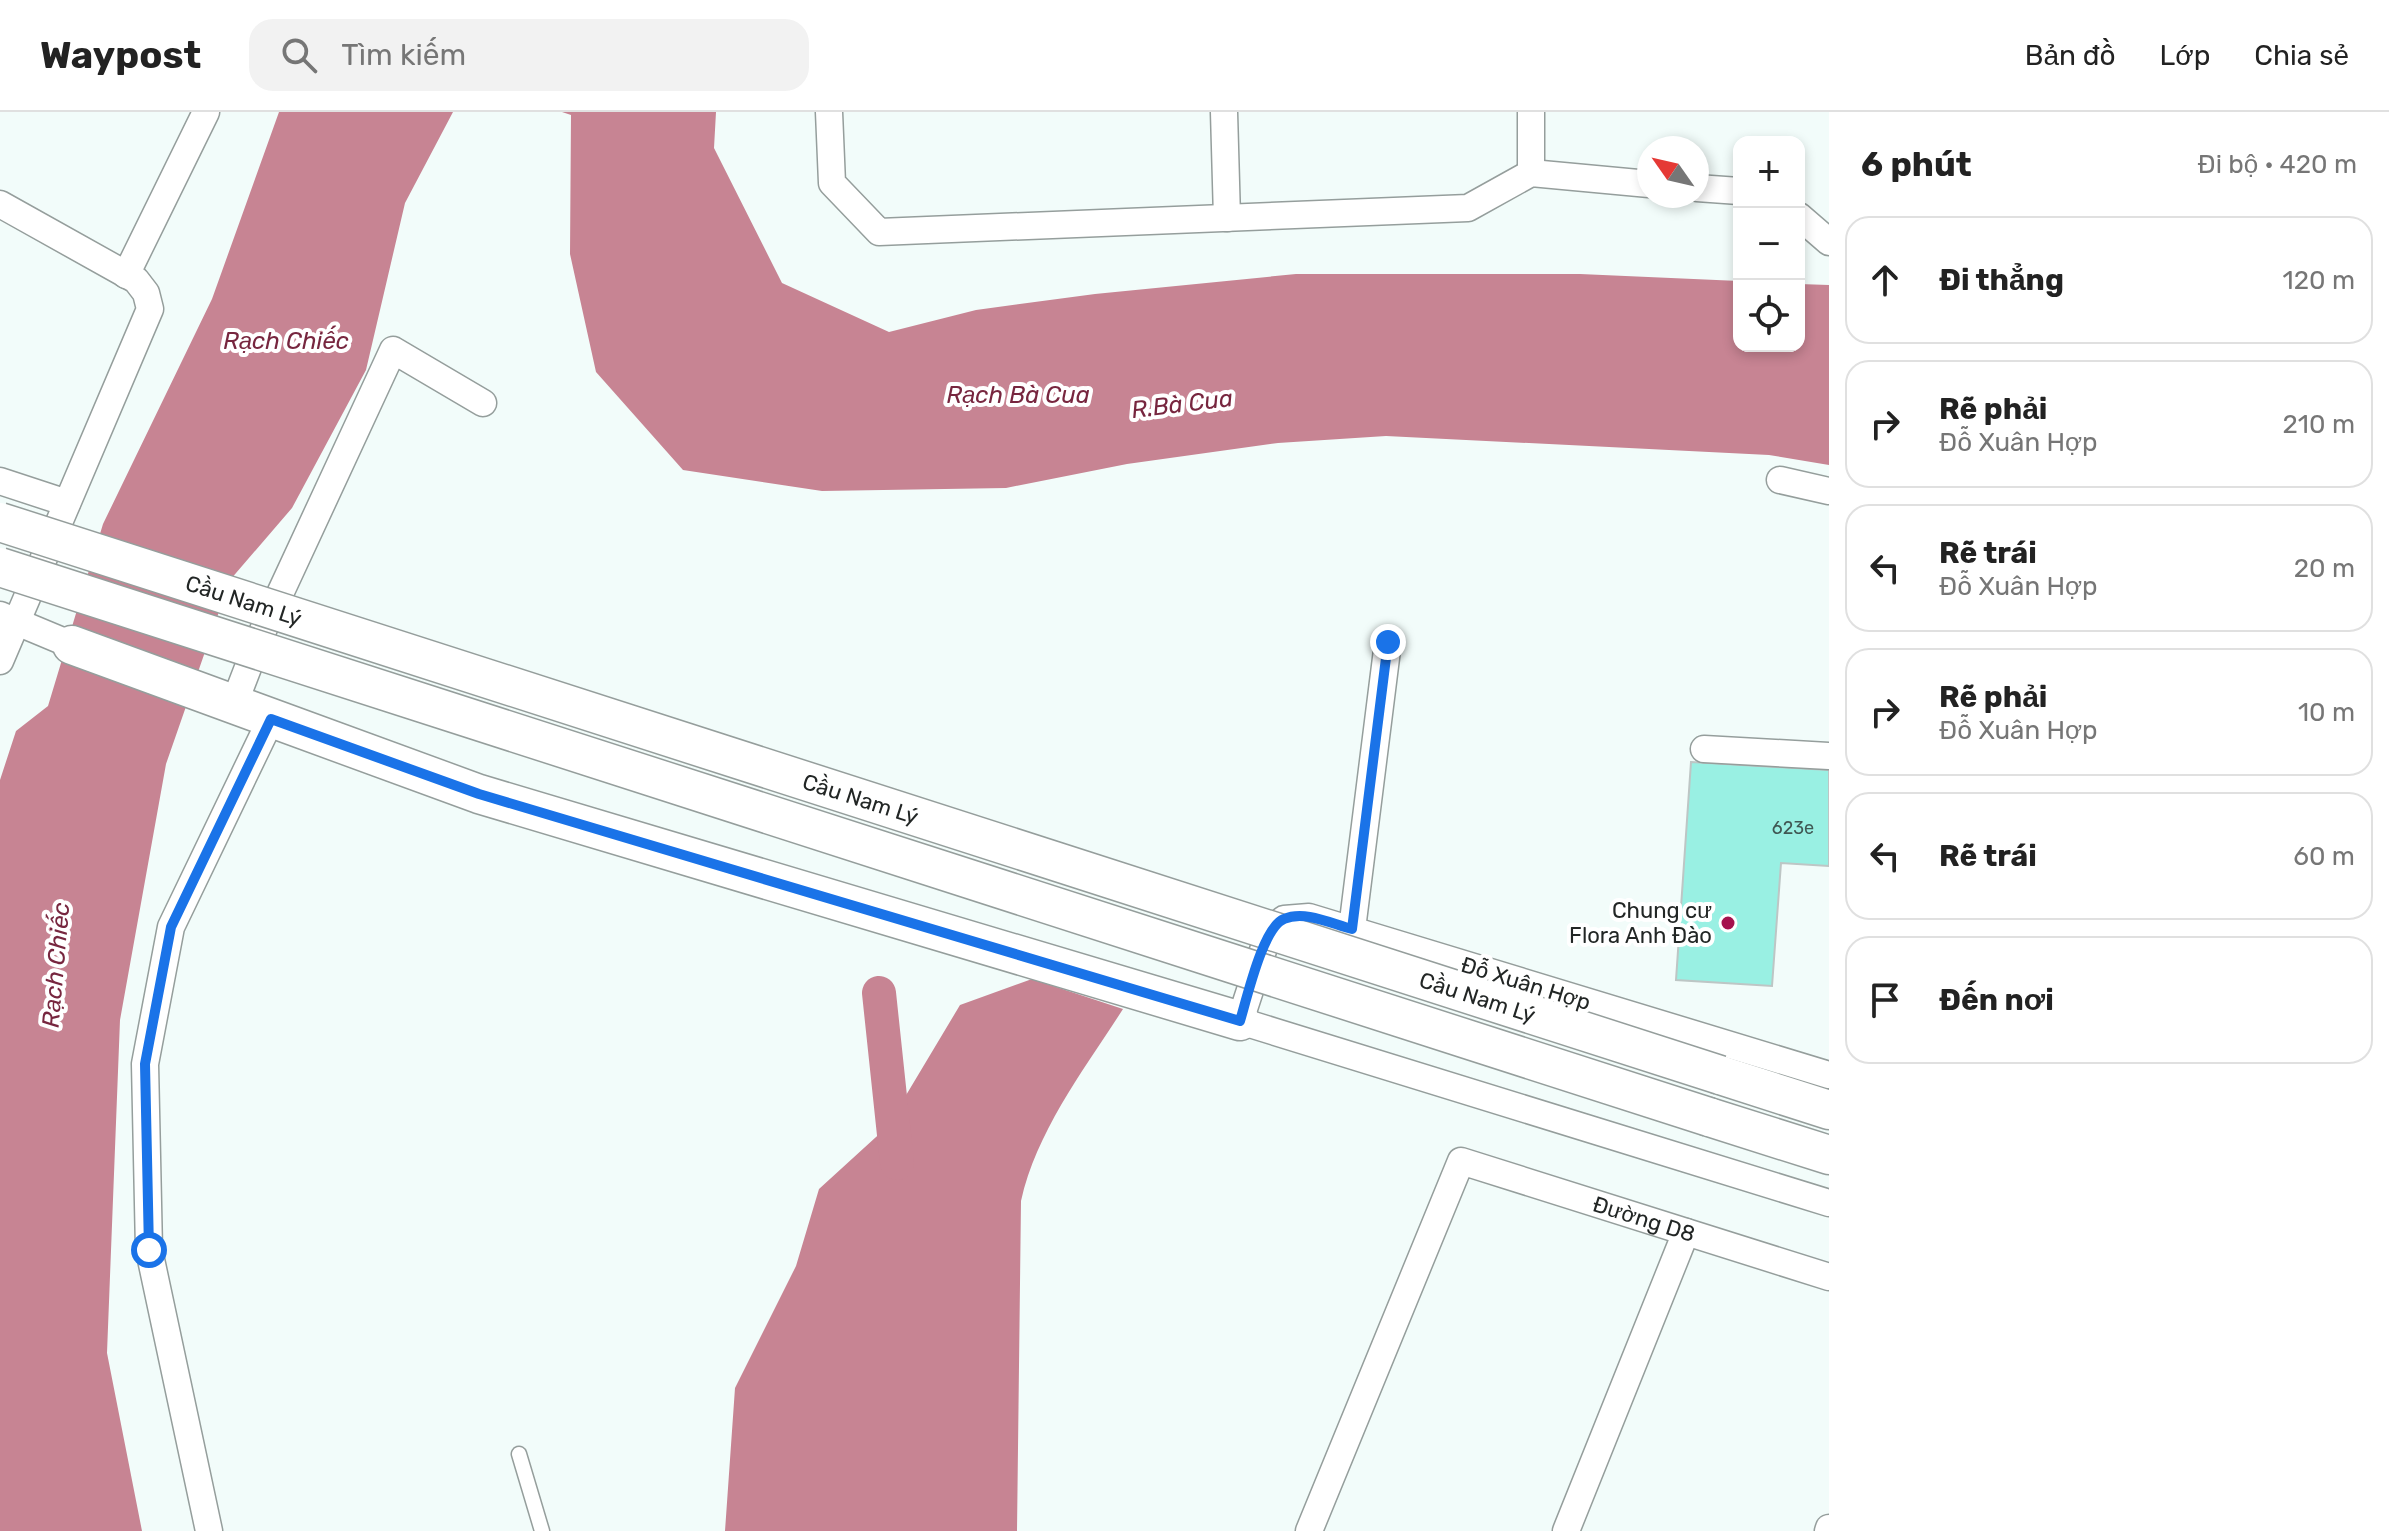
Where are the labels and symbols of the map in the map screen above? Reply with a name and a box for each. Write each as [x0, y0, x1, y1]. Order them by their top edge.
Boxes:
north arrow [1637, 136, 1709, 208]
water label: Rạch Chiếc [223, 325, 349, 355]
water label: Rạch Bà Cua [946, 381, 1090, 409]
water label: R.Bà Cua [1130, 384, 1234, 424]
street label: Cầu Nam Lý [182, 570, 305, 632]
route end [1370, 624, 1406, 660]
street label: Cầu Nam Lý [799, 768, 922, 830]
house number: 623e [1772, 817, 1814, 839]
place label: Chung cư Flora Anh Đào [1569, 897, 1712, 949]
water label: Rạch Chiếc [34, 901, 75, 1029]
marker: Chung cư Flora Anh Đào [1719, 914, 1737, 932]
street label: Đỗ Xuân Hợp [1458, 951, 1594, 1016]
street label: Cầu Nam Lý [1416, 966, 1539, 1029]
street label: Đường D8 [1590, 1190, 1698, 1248]
route start [131, 1232, 167, 1268]

